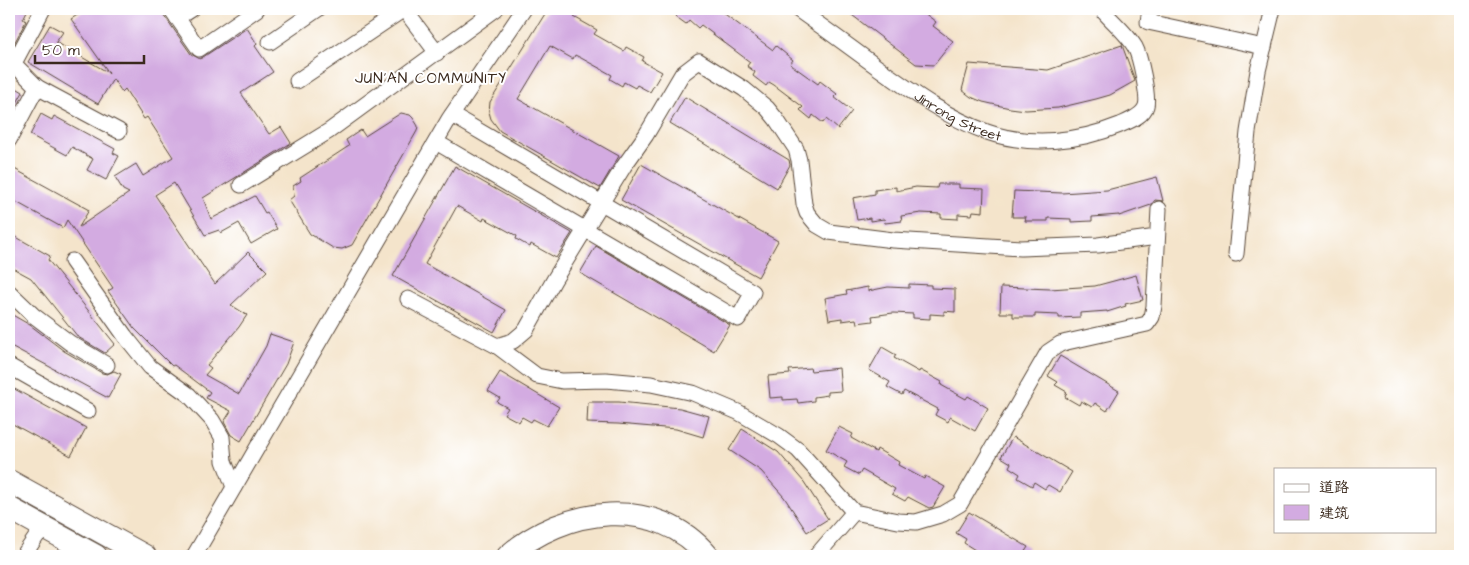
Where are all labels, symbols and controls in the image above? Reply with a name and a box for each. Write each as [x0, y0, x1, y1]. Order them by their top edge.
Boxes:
scale bar [35, 32, 144, 64]
text: 50 m [42, 40, 80, 61]
district label: JUN'AN COMMUNITY [355, 68, 507, 89]
street label: Jinrong Street [910, 87, 1004, 147]
legend [1274, 468, 1436, 532]
text: 道路 [1319, 477, 1349, 498]
text: 建筑 [1319, 503, 1349, 524]

